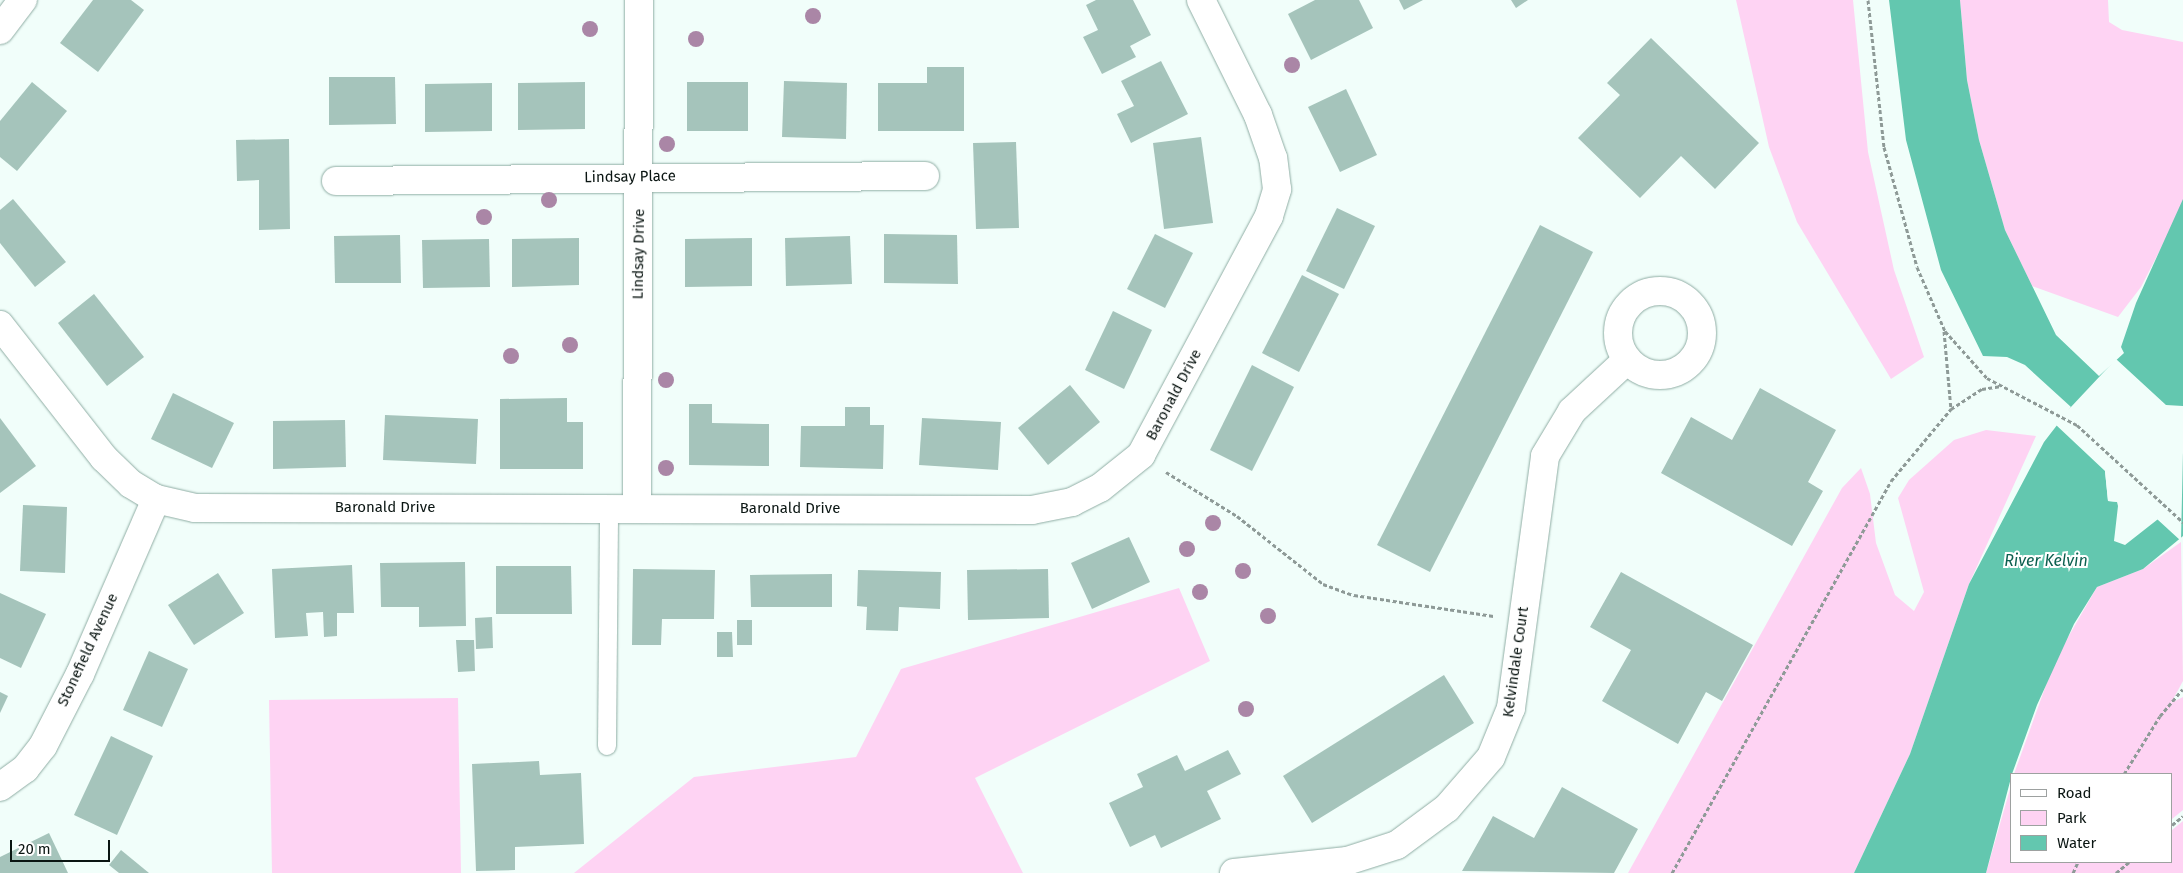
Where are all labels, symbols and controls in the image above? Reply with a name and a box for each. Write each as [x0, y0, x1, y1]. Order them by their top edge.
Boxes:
street label: Lindsay Place [584, 167, 676, 187]
street label: Lindsay Drive [629, 208, 649, 300]
street label: Baronald Drive [1142, 346, 1206, 444]
street label: Baronald Drive [335, 499, 435, 517]
street label: Baronald Drive [740, 500, 840, 518]
water label: River Kelvin [2004, 551, 2088, 571]
street label: Stonefield Avenue [54, 590, 122, 710]
street label: Kelvindale Court [1499, 605, 1533, 719]
legend [2010, 773, 2173, 863]
text: Road [2057, 784, 2092, 802]
text: Park [2057, 809, 2087, 827]
scale bar [12, 830, 112, 862]
text: Water [2057, 834, 2096, 852]
text: 20 m [18, 840, 51, 858]

